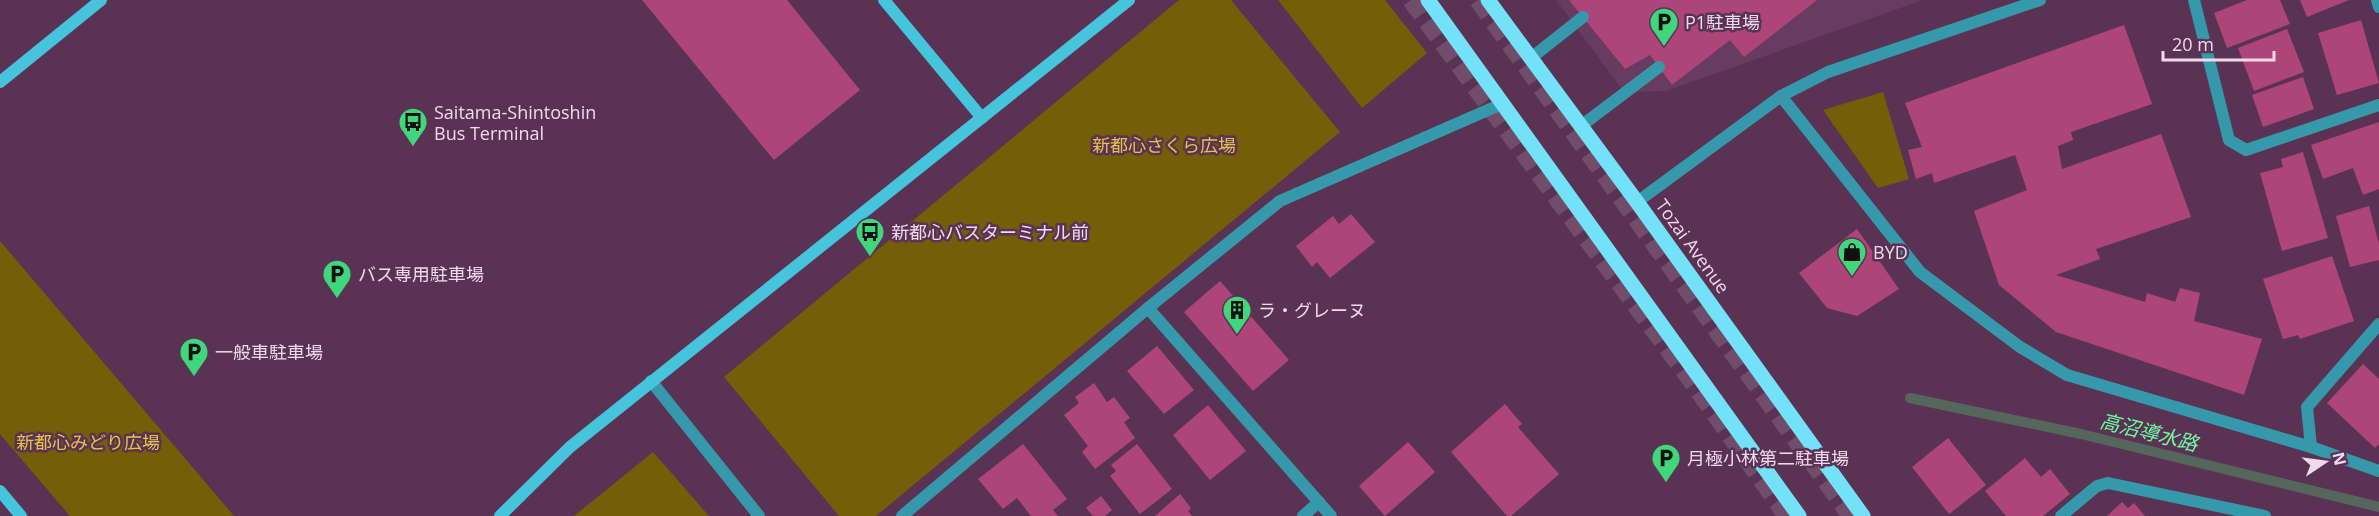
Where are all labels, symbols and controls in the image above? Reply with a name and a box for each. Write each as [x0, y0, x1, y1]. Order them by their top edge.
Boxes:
parking icon: P1駐車場 [1648, 6, 1680, 48]
place label: P1駐車場 [1685, 10, 1760, 34]
scale bar [2163, 24, 2274, 62]
text: 20 m [2172, 32, 2214, 56]
place label: Saitama-Shintoshin Bus Terminal [434, 100, 596, 145]
bus stop icon: Saitama-Shintoshin Bus Terminal [397, 106, 429, 148]
park label: 新都心さくら広場 [1092, 133, 1236, 157]
street label: Tozai Avenue [1651, 194, 1735, 298]
bus stop icon: 新都心バスターミナル前 [854, 216, 886, 258]
place label: 新都心バスターミナル前 [891, 220, 1089, 244]
shop icon: BYD [1836, 236, 1868, 278]
place label: BYD [1873, 240, 1908, 264]
parking icon: バス専用駐車場 [321, 258, 353, 300]
place label: バス専用駐車場 [358, 262, 484, 286]
building icon: ラ・グレーヌ [1221, 294, 1253, 336]
place label: ラ・グレーヌ [1258, 298, 1366, 322]
parking icon: 一般車駐車場 [178, 336, 210, 378]
place label: 一般車駐車場 [215, 340, 323, 364]
water label: 高沼導水路 [2097, 407, 2203, 458]
park label: 新都心みどり広場 [16, 430, 160, 454]
north arrow [2295, 432, 2355, 492]
parking icon: 月極小林第二駐車場 [1650, 442, 1682, 484]
place label: 月極小林第二駐車場 [1687, 446, 1849, 470]
text: N [2327, 450, 2352, 467]

